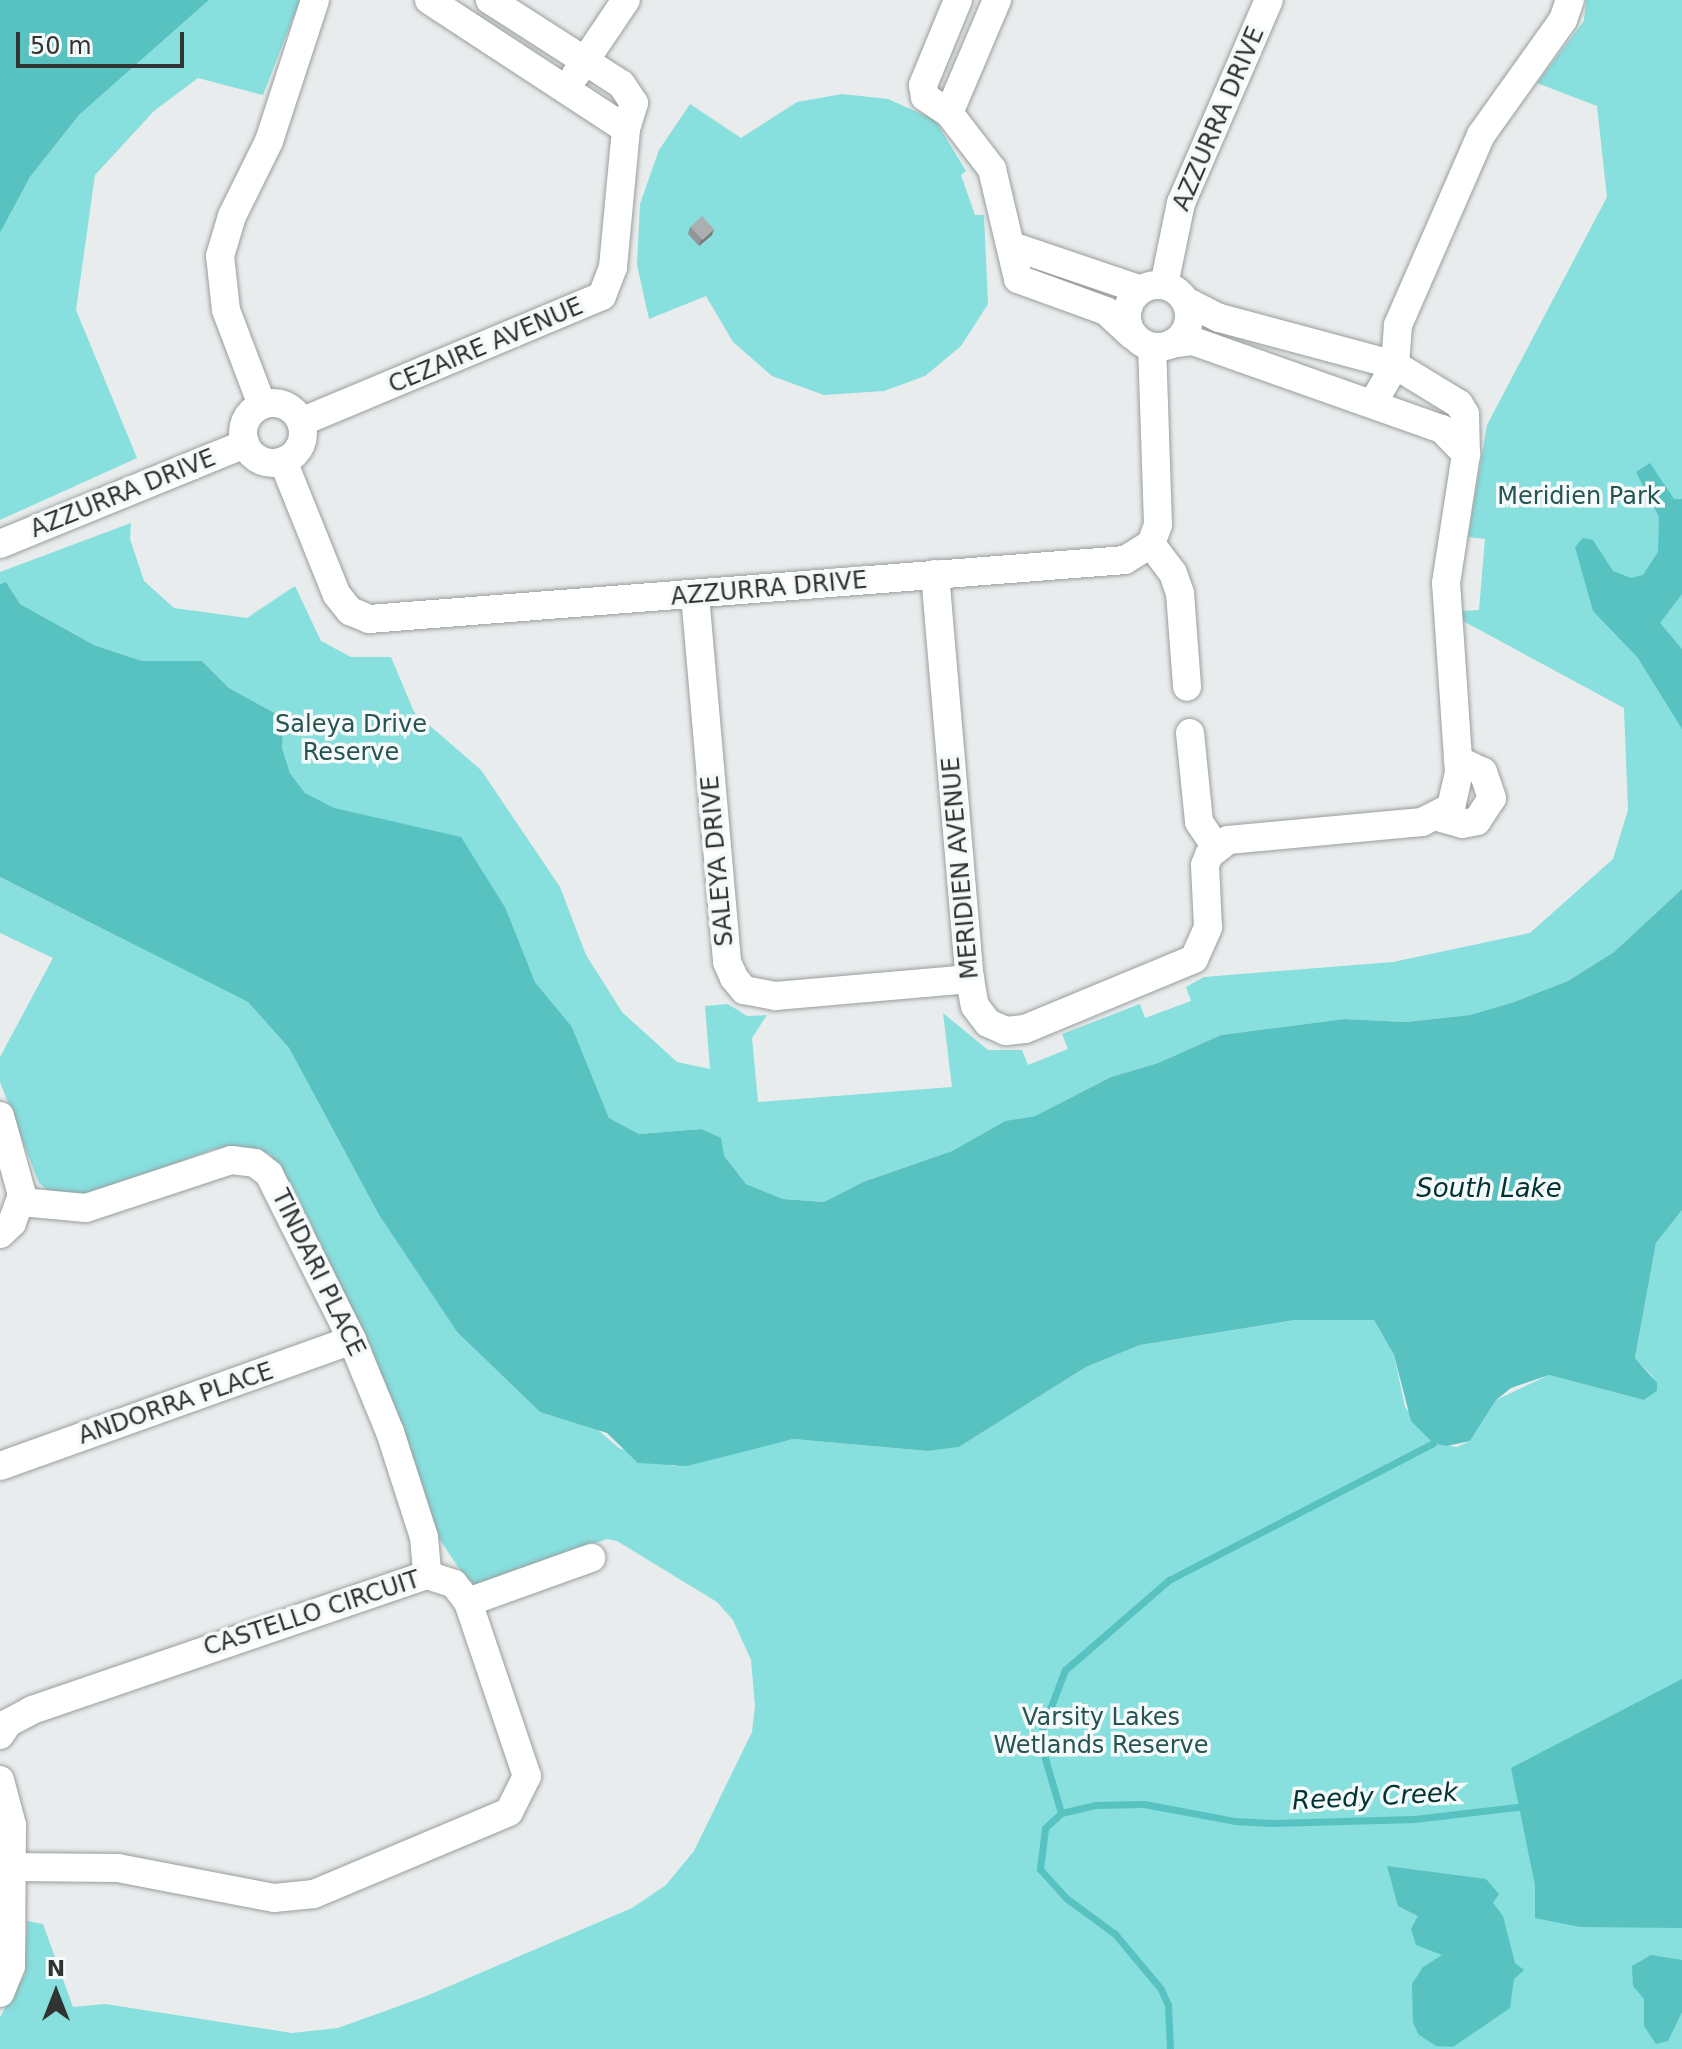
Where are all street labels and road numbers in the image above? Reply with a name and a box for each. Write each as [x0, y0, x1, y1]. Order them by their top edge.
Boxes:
street label: AZZURRA DRIVE [1167, 23, 1271, 215]
street label: CEZAIRE AVENUE [384, 292, 588, 400]
street label: AZZURRA DRIVE [26, 444, 220, 544]
street label: AZZURRA DRIVE [670, 566, 868, 612]
street label: MERIDIEN AVENUE [937, 756, 985, 980]
street label: SALEYA DRIVE [696, 774, 740, 948]
street label: TINDARI PLACE [265, 1185, 371, 1361]
street label: ANDORRA PLACE [75, 1357, 277, 1451]
street label: CASTELLO CIRCUIT [200, 1565, 424, 1663]

